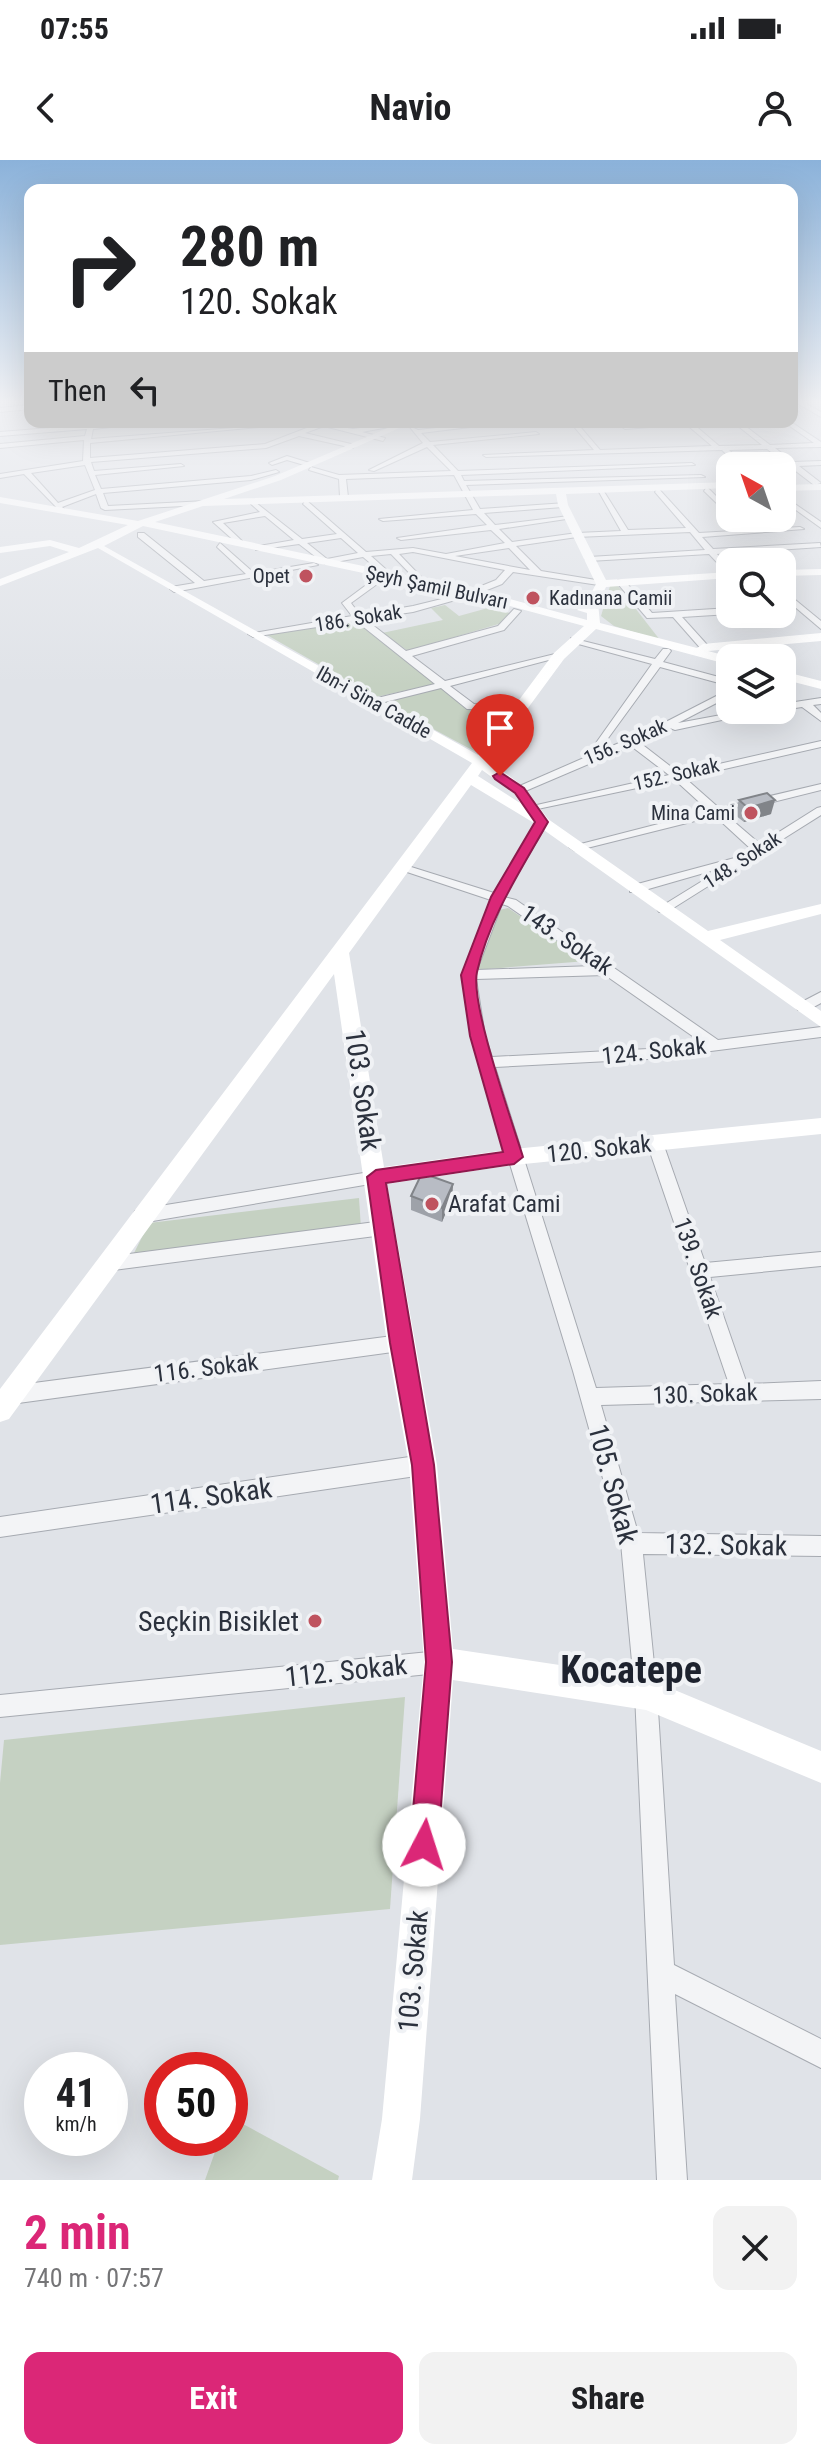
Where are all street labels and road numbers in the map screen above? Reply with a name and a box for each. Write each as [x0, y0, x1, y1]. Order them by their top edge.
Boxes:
street label: Şeyh Şamil Bulvarı [364, 560, 510, 614]
street label: 186. Sokak [313, 599, 403, 637]
street label: Ibn-i Sina Cadde [312, 661, 436, 743]
street label: 156. Sokak [580, 714, 670, 770]
street label: 152. Sokak [631, 752, 721, 796]
street label: 148. Sokak [699, 826, 785, 894]
street label: 143. Sokak [516, 899, 619, 981]
street label: 103. Sokak [338, 1027, 388, 1153]
street label: 124. Sokak [600, 1032, 708, 1070]
street label: 120. Sokak [545, 1130, 653, 1168]
street label: 139. Sokak [668, 1214, 728, 1322]
street label: 116. Sokak [152, 1348, 260, 1388]
street label: 130. Sokak [652, 1378, 758, 1410]
street label: 105. Sokak [581, 1421, 645, 1548]
street label: 114. Sokak [148, 1471, 274, 1521]
street label: 132. Sokak [664, 1527, 788, 1563]
street label: 112. Sokak [283, 1648, 409, 1694]
street label: 103. Sokak [391, 1908, 435, 2033]

